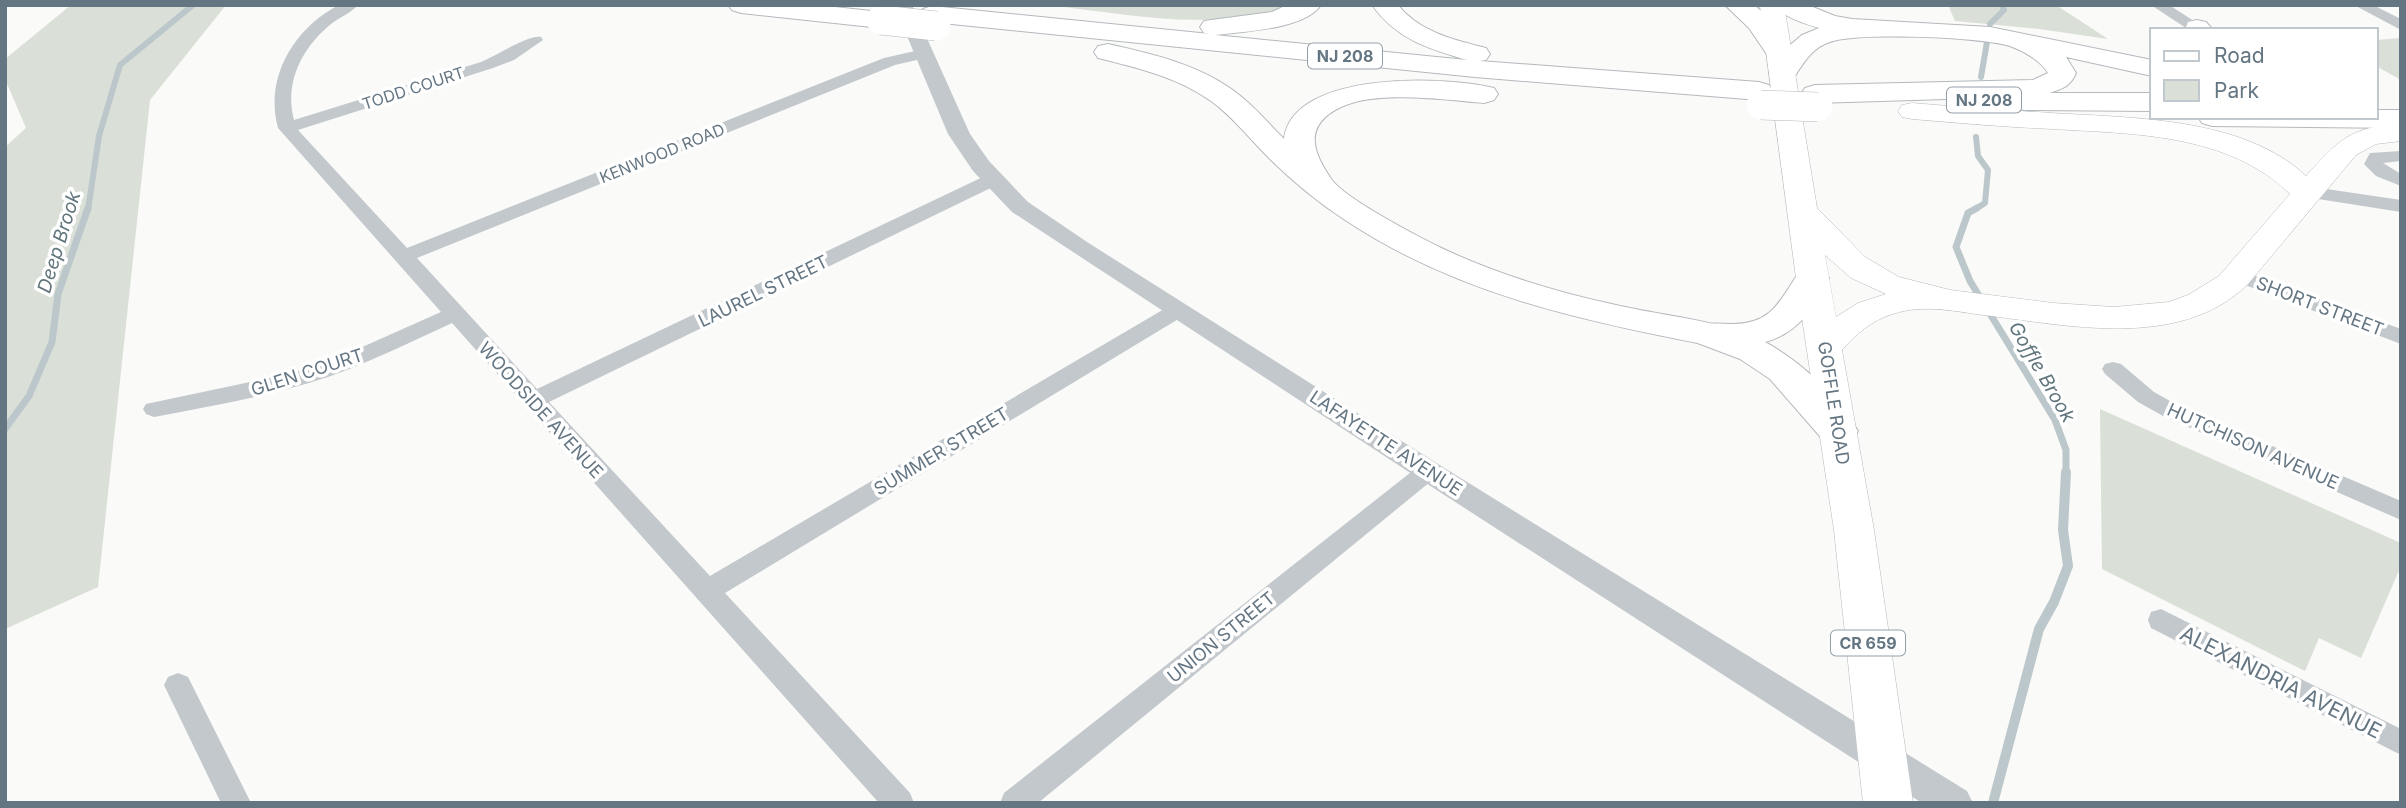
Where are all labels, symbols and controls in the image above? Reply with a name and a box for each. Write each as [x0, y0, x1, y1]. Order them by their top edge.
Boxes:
legend [2150, 28, 2378, 119]
text: Road [2214, 43, 2265, 68]
road number: NJ 208 [1308, 44, 1382, 68]
street label: TODD COURT [359, 62, 467, 114]
text: Park [2214, 78, 2259, 103]
road number: NJ 208 [1947, 88, 2021, 113]
street label: KENWOOD ROAD [596, 119, 728, 187]
water label: Deep Brook [33, 188, 86, 296]
street label: LAUREL STREET [695, 251, 831, 331]
street label: SHORT STREET [2253, 272, 2387, 340]
water label: Goffle Brook [2004, 318, 2080, 427]
street label: WOODSIDE AVENUE [474, 338, 608, 482]
street label: GOFFLE ROAD [1814, 340, 1854, 466]
street label: GLEN COURT [248, 344, 366, 400]
street label: LAFAYETTE AVENUE [1306, 386, 1466, 500]
street label: HUTCHISON AVENUE [2164, 399, 2342, 493]
street label: SUMMER STREET [870, 403, 1012, 499]
street label: UNION STREET [1163, 587, 1279, 687]
street label: ALEXANDRIA AVENUE [2176, 620, 2386, 744]
road number: CR 659 [1831, 630, 1905, 656]

